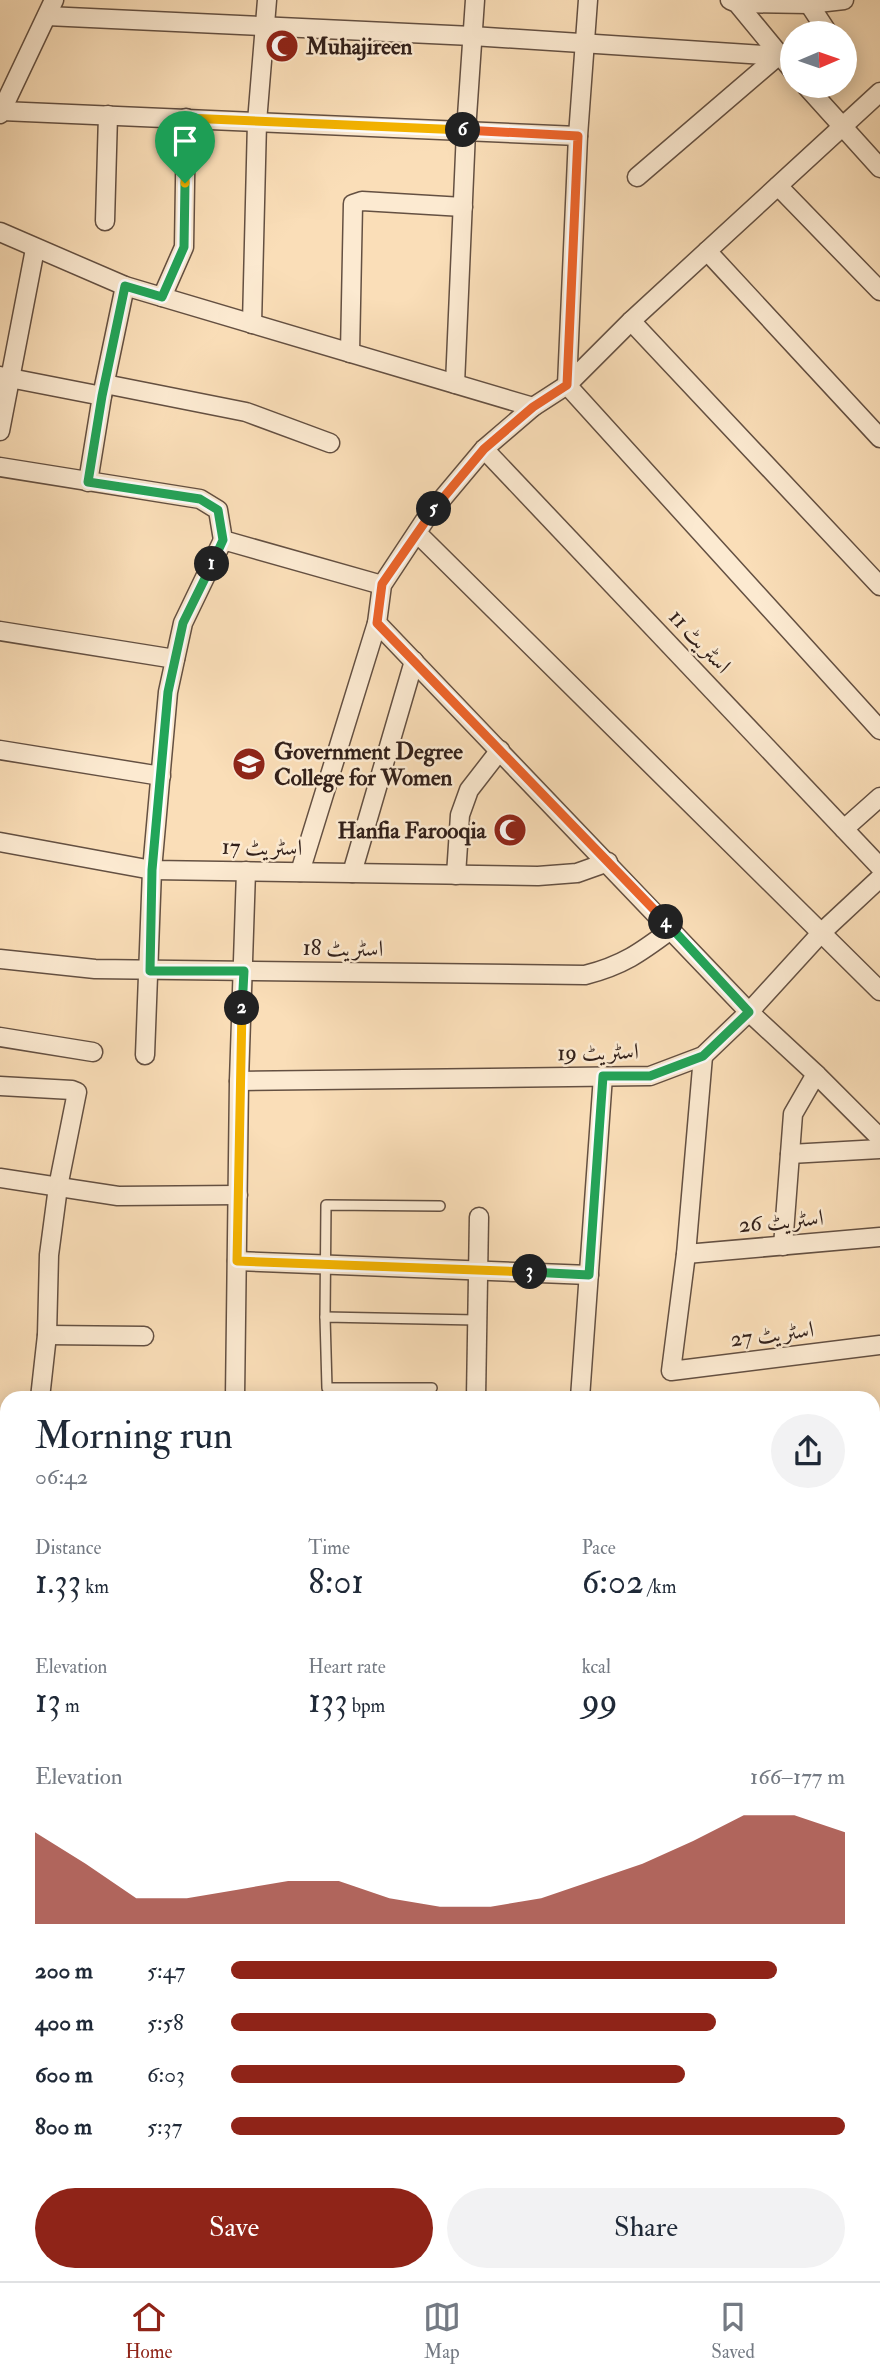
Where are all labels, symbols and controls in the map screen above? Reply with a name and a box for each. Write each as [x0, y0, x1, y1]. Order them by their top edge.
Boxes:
north arrow [780, 21, 858, 98]
map controls [780, 21, 857, 98]
mosque icon: Muhajireen [263, 27, 301, 65]
place label: Muhajireen [305, 32, 412, 61]
pin [155, 111, 215, 183]
pin: 6 [446, 113, 480, 148]
text: 6 [458, 117, 467, 141]
icon: arrive [166, 122, 204, 160]
pin: 5 [416, 491, 452, 526]
text: 5 [429, 496, 438, 520]
pin: 1 [194, 546, 230, 582]
text: 1 [208, 551, 215, 575]
street label: اسٹریٹ 11 [663, 602, 737, 680]
place label: Government Degree College for Women [274, 737, 463, 793]
school or university icon: Government Degree College for Women [230, 745, 268, 783]
mosque icon: Hanfia Farooqia [491, 811, 529, 849]
place label: Hanfia Farooqia [337, 816, 488, 846]
street label: اسٹریٹ 17 [221, 832, 303, 862]
pin: 4 [648, 904, 684, 940]
text: 4 [660, 909, 671, 933]
street label: اسٹریٹ 18 [302, 933, 384, 963]
pin: 2 [224, 990, 260, 1026]
text: 2 [237, 995, 246, 1019]
street label: اسٹریٹ 19 [557, 1037, 639, 1067]
street label: اسٹریٹ 26 [737, 1203, 825, 1239]
pin: 3 [512, 1254, 548, 1290]
text: 3 [526, 1259, 533, 1283]
street label: اسٹریٹ 27 [728, 1314, 816, 1354]
text: Morning run [35, 1412, 233, 1460]
button: share [771, 1414, 845, 1488]
text: 06:42 [35, 1462, 88, 1491]
text: Distance [35, 1536, 101, 1560]
text: Time [308, 1536, 350, 1560]
text: Pace [582, 1536, 616, 1560]
text: 1.33 [35, 1560, 81, 1604]
text: 8:01 [308, 1560, 364, 1604]
text: 6:02 [582, 1560, 644, 1604]
text: km [81, 1575, 109, 1599]
text: /km [644, 1575, 676, 1599]
text: Elevation [35, 1655, 107, 1679]
text: Heart rate [308, 1655, 386, 1679]
text: kcal [582, 1655, 611, 1679]
text: 13 [35, 1679, 61, 1723]
text: 133 [308, 1679, 348, 1723]
text: 99 [582, 1679, 618, 1723]
text: m [61, 1694, 80, 1718]
text: bpm [348, 1694, 385, 1718]
text: Elevation [35, 1762, 123, 1791]
text: 166–177 m [750, 1762, 845, 1791]
text: 200 m [35, 1956, 93, 1985]
text: 5:47 [147, 1956, 185, 1985]
text: 400 m [35, 2008, 94, 2037]
text: 5:58 [147, 2008, 184, 2037]
text: 600 m [35, 2060, 93, 2089]
text: 6:03 [147, 2060, 185, 2089]
text: 800 m [35, 2112, 92, 2141]
text: 5:37 [147, 2112, 182, 2141]
button: Save [35, 2188, 433, 2268]
button: Share [447, 2188, 845, 2268]
tab: Home [125, 2298, 172, 2364]
tab: Map [423, 2298, 461, 2364]
tab: Saved [711, 2298, 755, 2364]

